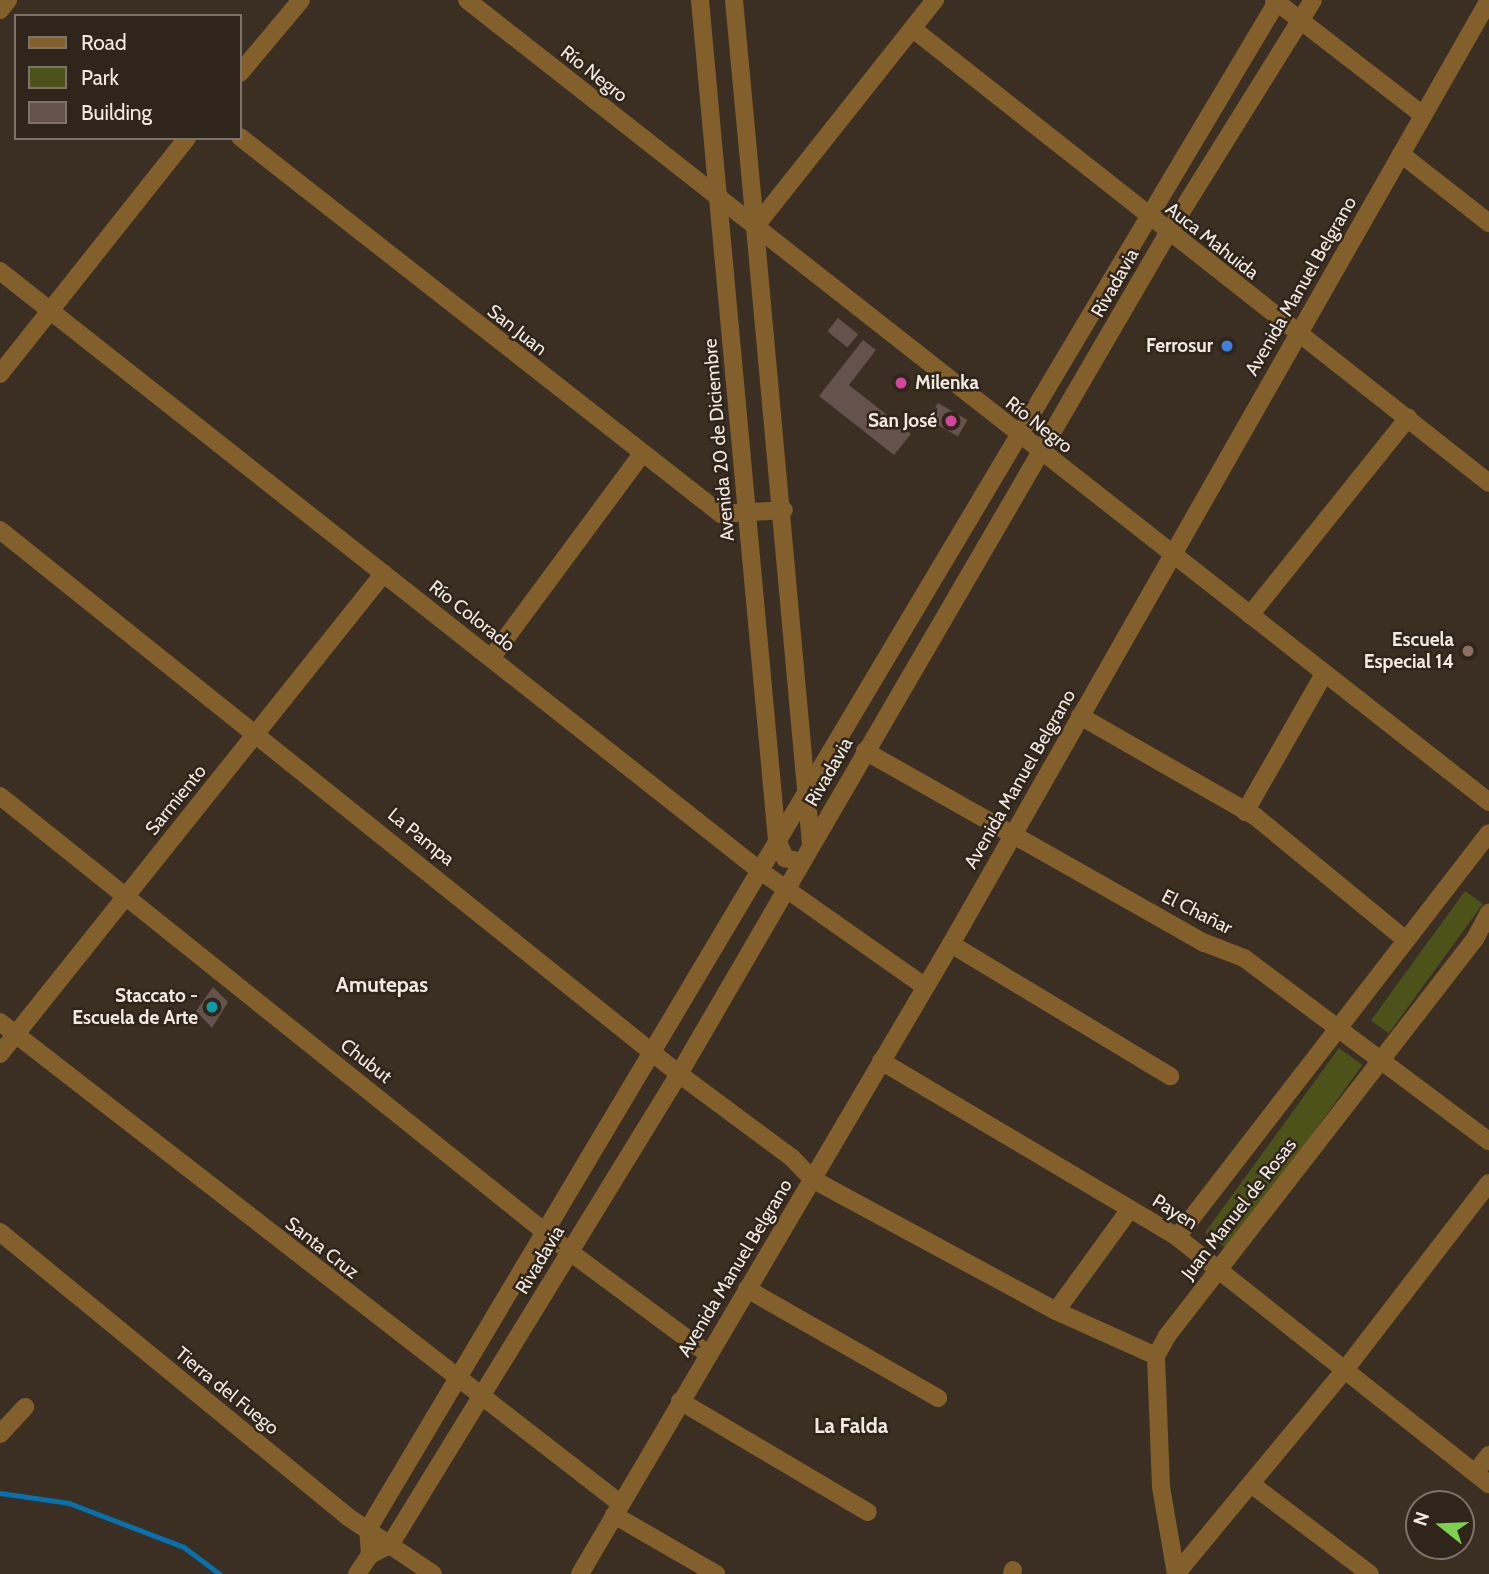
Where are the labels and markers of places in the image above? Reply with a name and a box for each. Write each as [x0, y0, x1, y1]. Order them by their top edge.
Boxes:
place label: Ferrosur [1146, 335, 1213, 357]
marker: Ferrosur [1219, 338, 1235, 354]
place label: Milenka [915, 372, 979, 394]
marker: Milenka [893, 375, 909, 391]
place label: San José [868, 410, 937, 432]
marker: San José [943, 413, 959, 429]
place label: Escuela Especial 14 [1364, 629, 1454, 673]
marker: Escuela Especial 14 [1460, 643, 1476, 659]
place label: Staccato - Escuela de Arte [72, 985, 198, 1029]
marker: Staccato - Escuela de Arte [204, 999, 220, 1015]

